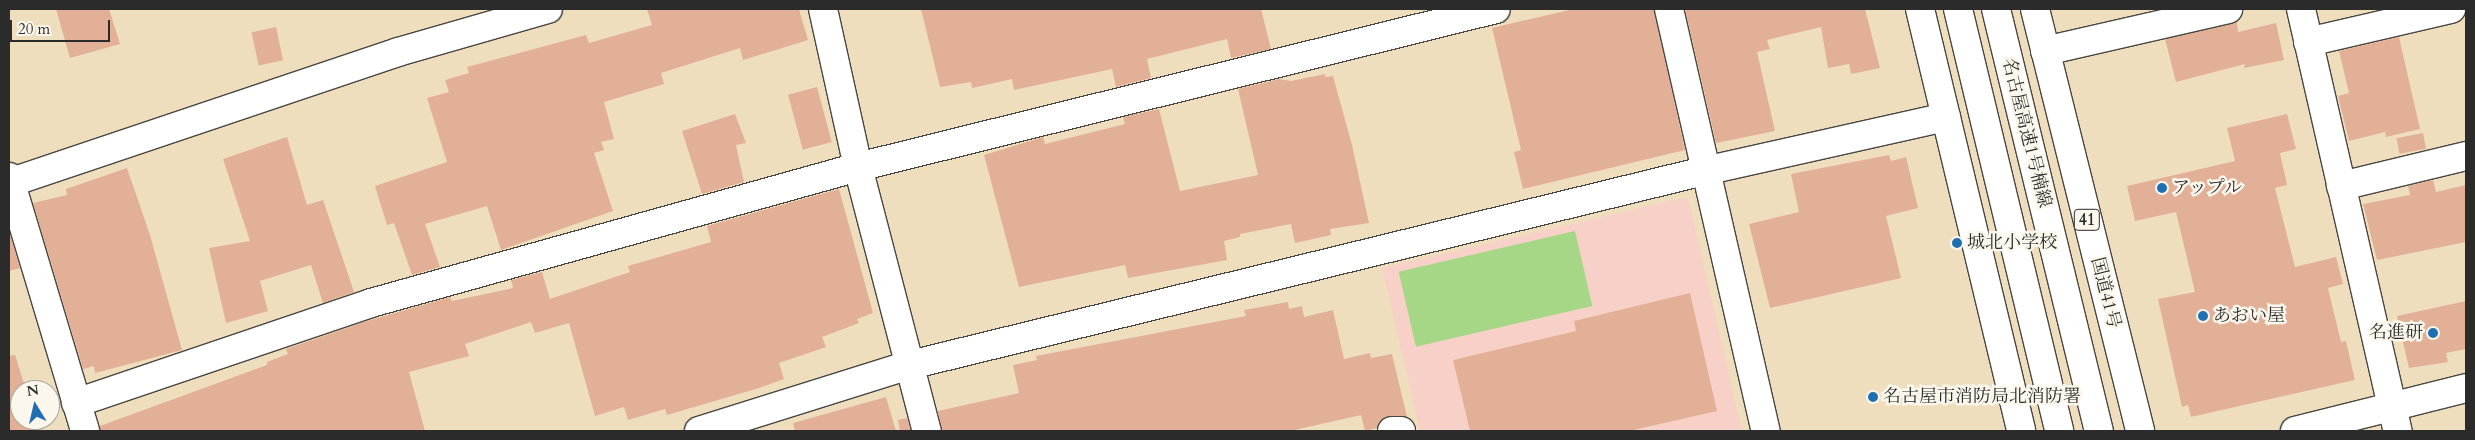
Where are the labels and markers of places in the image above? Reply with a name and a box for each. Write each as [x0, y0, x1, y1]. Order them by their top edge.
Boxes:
place label: アップル [2172, 177, 2244, 199]
marker: アップル [2156, 182, 2168, 194]
place label: 城北小学校 [1967, 232, 2057, 254]
marker: 城北小学校 [1951, 237, 1963, 249]
place label: あおい屋 [2213, 305, 2285, 327]
marker: あおい屋 [2197, 310, 2209, 322]
place label: 名進研 [2369, 322, 2423, 344]
marker: 名進研 [2427, 327, 2439, 339]
place label: 名古屋市消防局北消防署 [1883, 386, 2081, 408]
marker: 名古屋市消防局北消防署 [1867, 391, 1879, 403]

